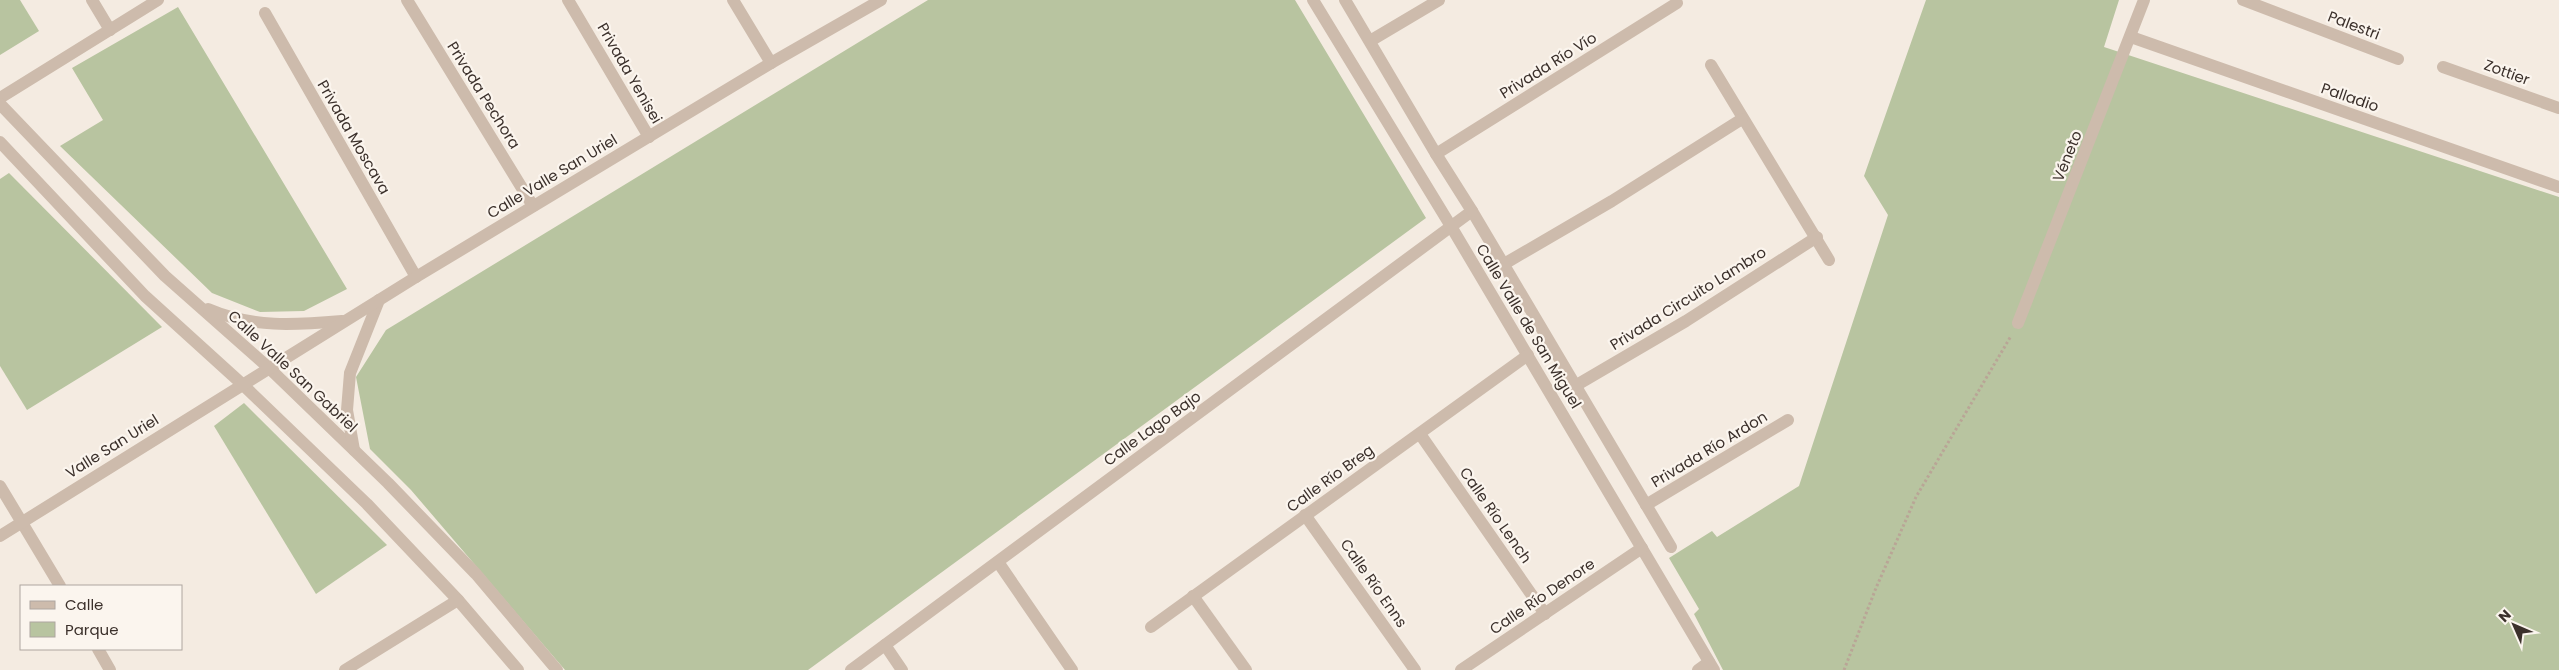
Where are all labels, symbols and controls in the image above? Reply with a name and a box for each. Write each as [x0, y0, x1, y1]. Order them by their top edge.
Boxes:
street label: Palestri [2325, 5, 2383, 45]
street label: Privada Yenisei [593, 19, 667, 127]
street label: Privada Río Vío [1496, 27, 1600, 103]
street label: Privada Pechora [443, 37, 525, 153]
street label: Zottier [2481, 54, 2533, 90]
street label: Privada Moscava [313, 76, 395, 198]
street label: Palladio [2318, 77, 2382, 117]
street label: Véneto [2047, 127, 2087, 185]
street label: Calle Valle San Uriel [483, 129, 621, 223]
street label: Calle Valle de San Miguel [1471, 240, 1587, 412]
street label: Privada Circuito Lambro [1606, 241, 1770, 355]
street label: Calle Valle San Gabriel [224, 305, 362, 437]
street label: Calle Lago Bajo [1099, 386, 1205, 470]
street label: Privada Río Ardon [1647, 406, 1771, 492]
street label: Valle San Uriel [62, 409, 162, 483]
street label: Calle Río Breg [1282, 439, 1378, 517]
street label: Calle Río Lench [1455, 463, 1537, 567]
street label: Calle Río Enns [1336, 535, 1412, 632]
street label: Calle Río Denore [1485, 553, 1599, 639]
legend [20, 585, 182, 650]
text: Calle [65, 594, 103, 615]
north arrow [2489, 600, 2539, 650]
text: N [2494, 605, 2516, 627]
text: Parque [65, 619, 118, 640]

